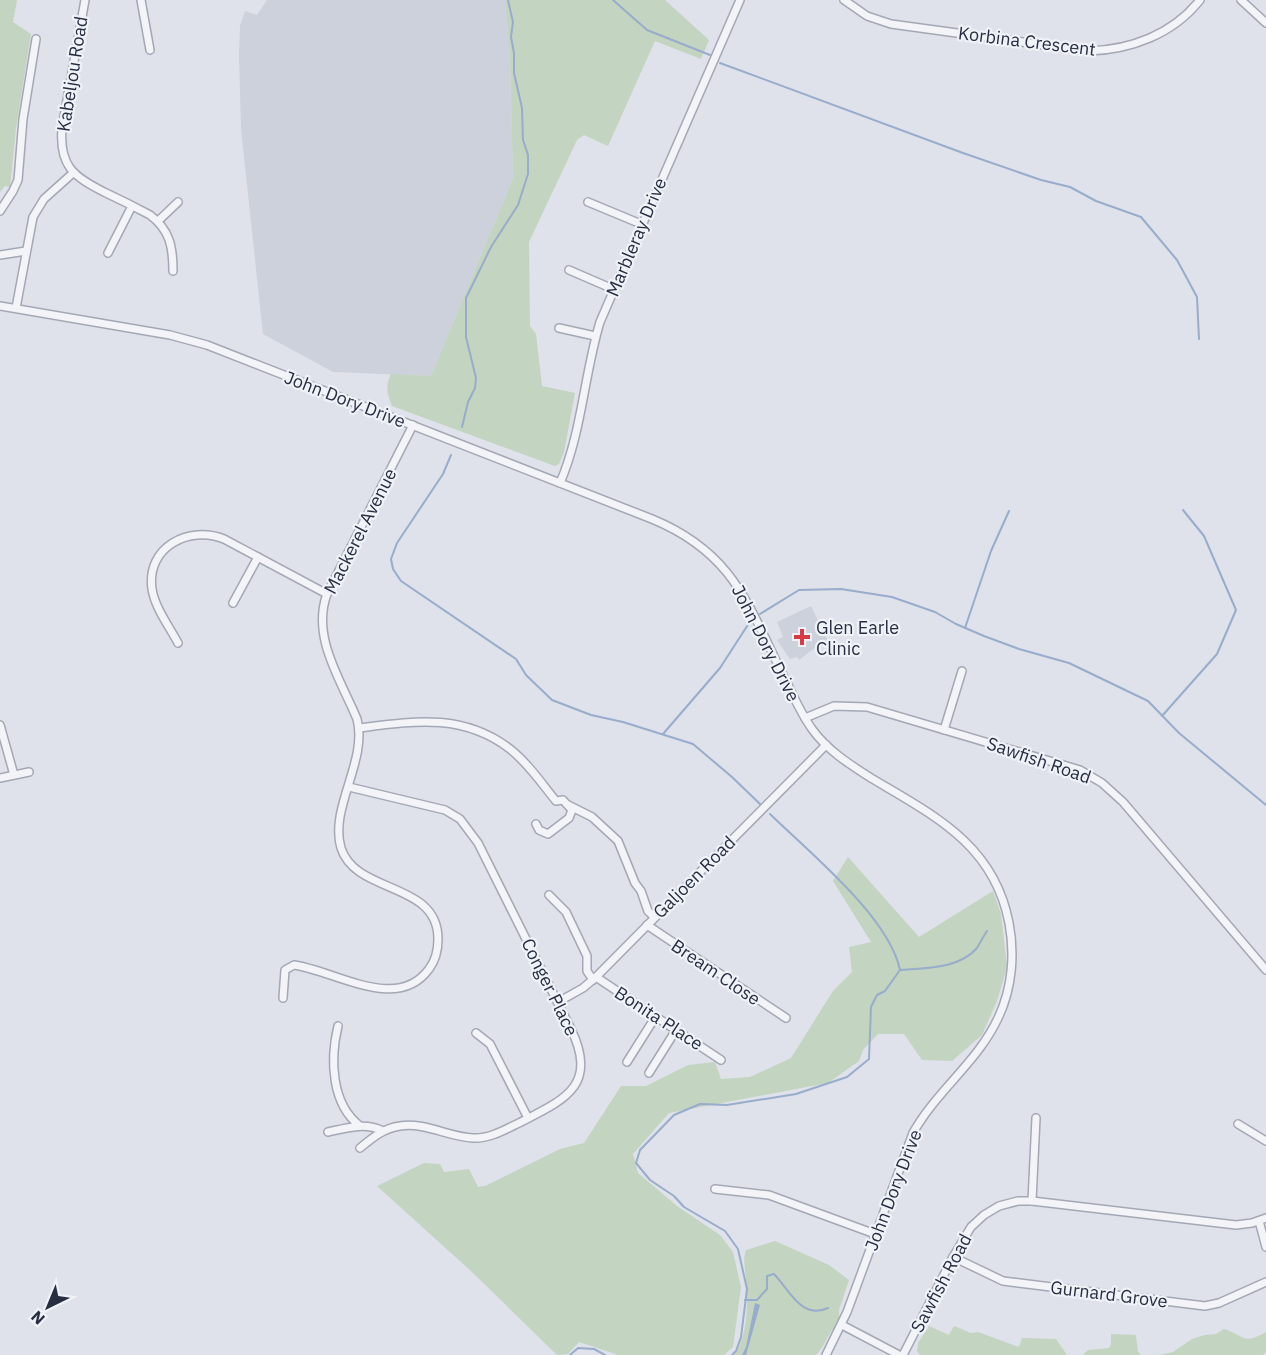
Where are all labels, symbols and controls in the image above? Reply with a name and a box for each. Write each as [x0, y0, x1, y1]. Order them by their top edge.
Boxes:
street label: Kabeljou Road [52, 15, 92, 133]
street label: Korbina Crescent [957, 21, 1097, 61]
street label: Marbleray Drive [601, 174, 671, 300]
street label: John Dory Drive [281, 365, 409, 433]
street label: Mackerel Avenue [318, 464, 402, 598]
street label: John Dory Drive [727, 581, 805, 705]
place label: Glen Earle Clinic [816, 616, 899, 660]
marker: Glen Earle Clinic [793, 628, 811, 646]
street label: Sawfish Road [984, 731, 1094, 789]
street label: Galjoen Road [648, 831, 740, 923]
street label: Conger Place [516, 934, 584, 1040]
street label: Bream Close [667, 934, 765, 1010]
street label: Bonita Place [610, 981, 708, 1055]
street label: John Dory Drive [859, 1126, 927, 1254]
street label: Sawfish Road [905, 1230, 977, 1336]
street label: Gurnard Grove [1049, 1275, 1169, 1313]
north arrow [18, 1277, 78, 1337]
text: N [27, 1307, 49, 1329]

